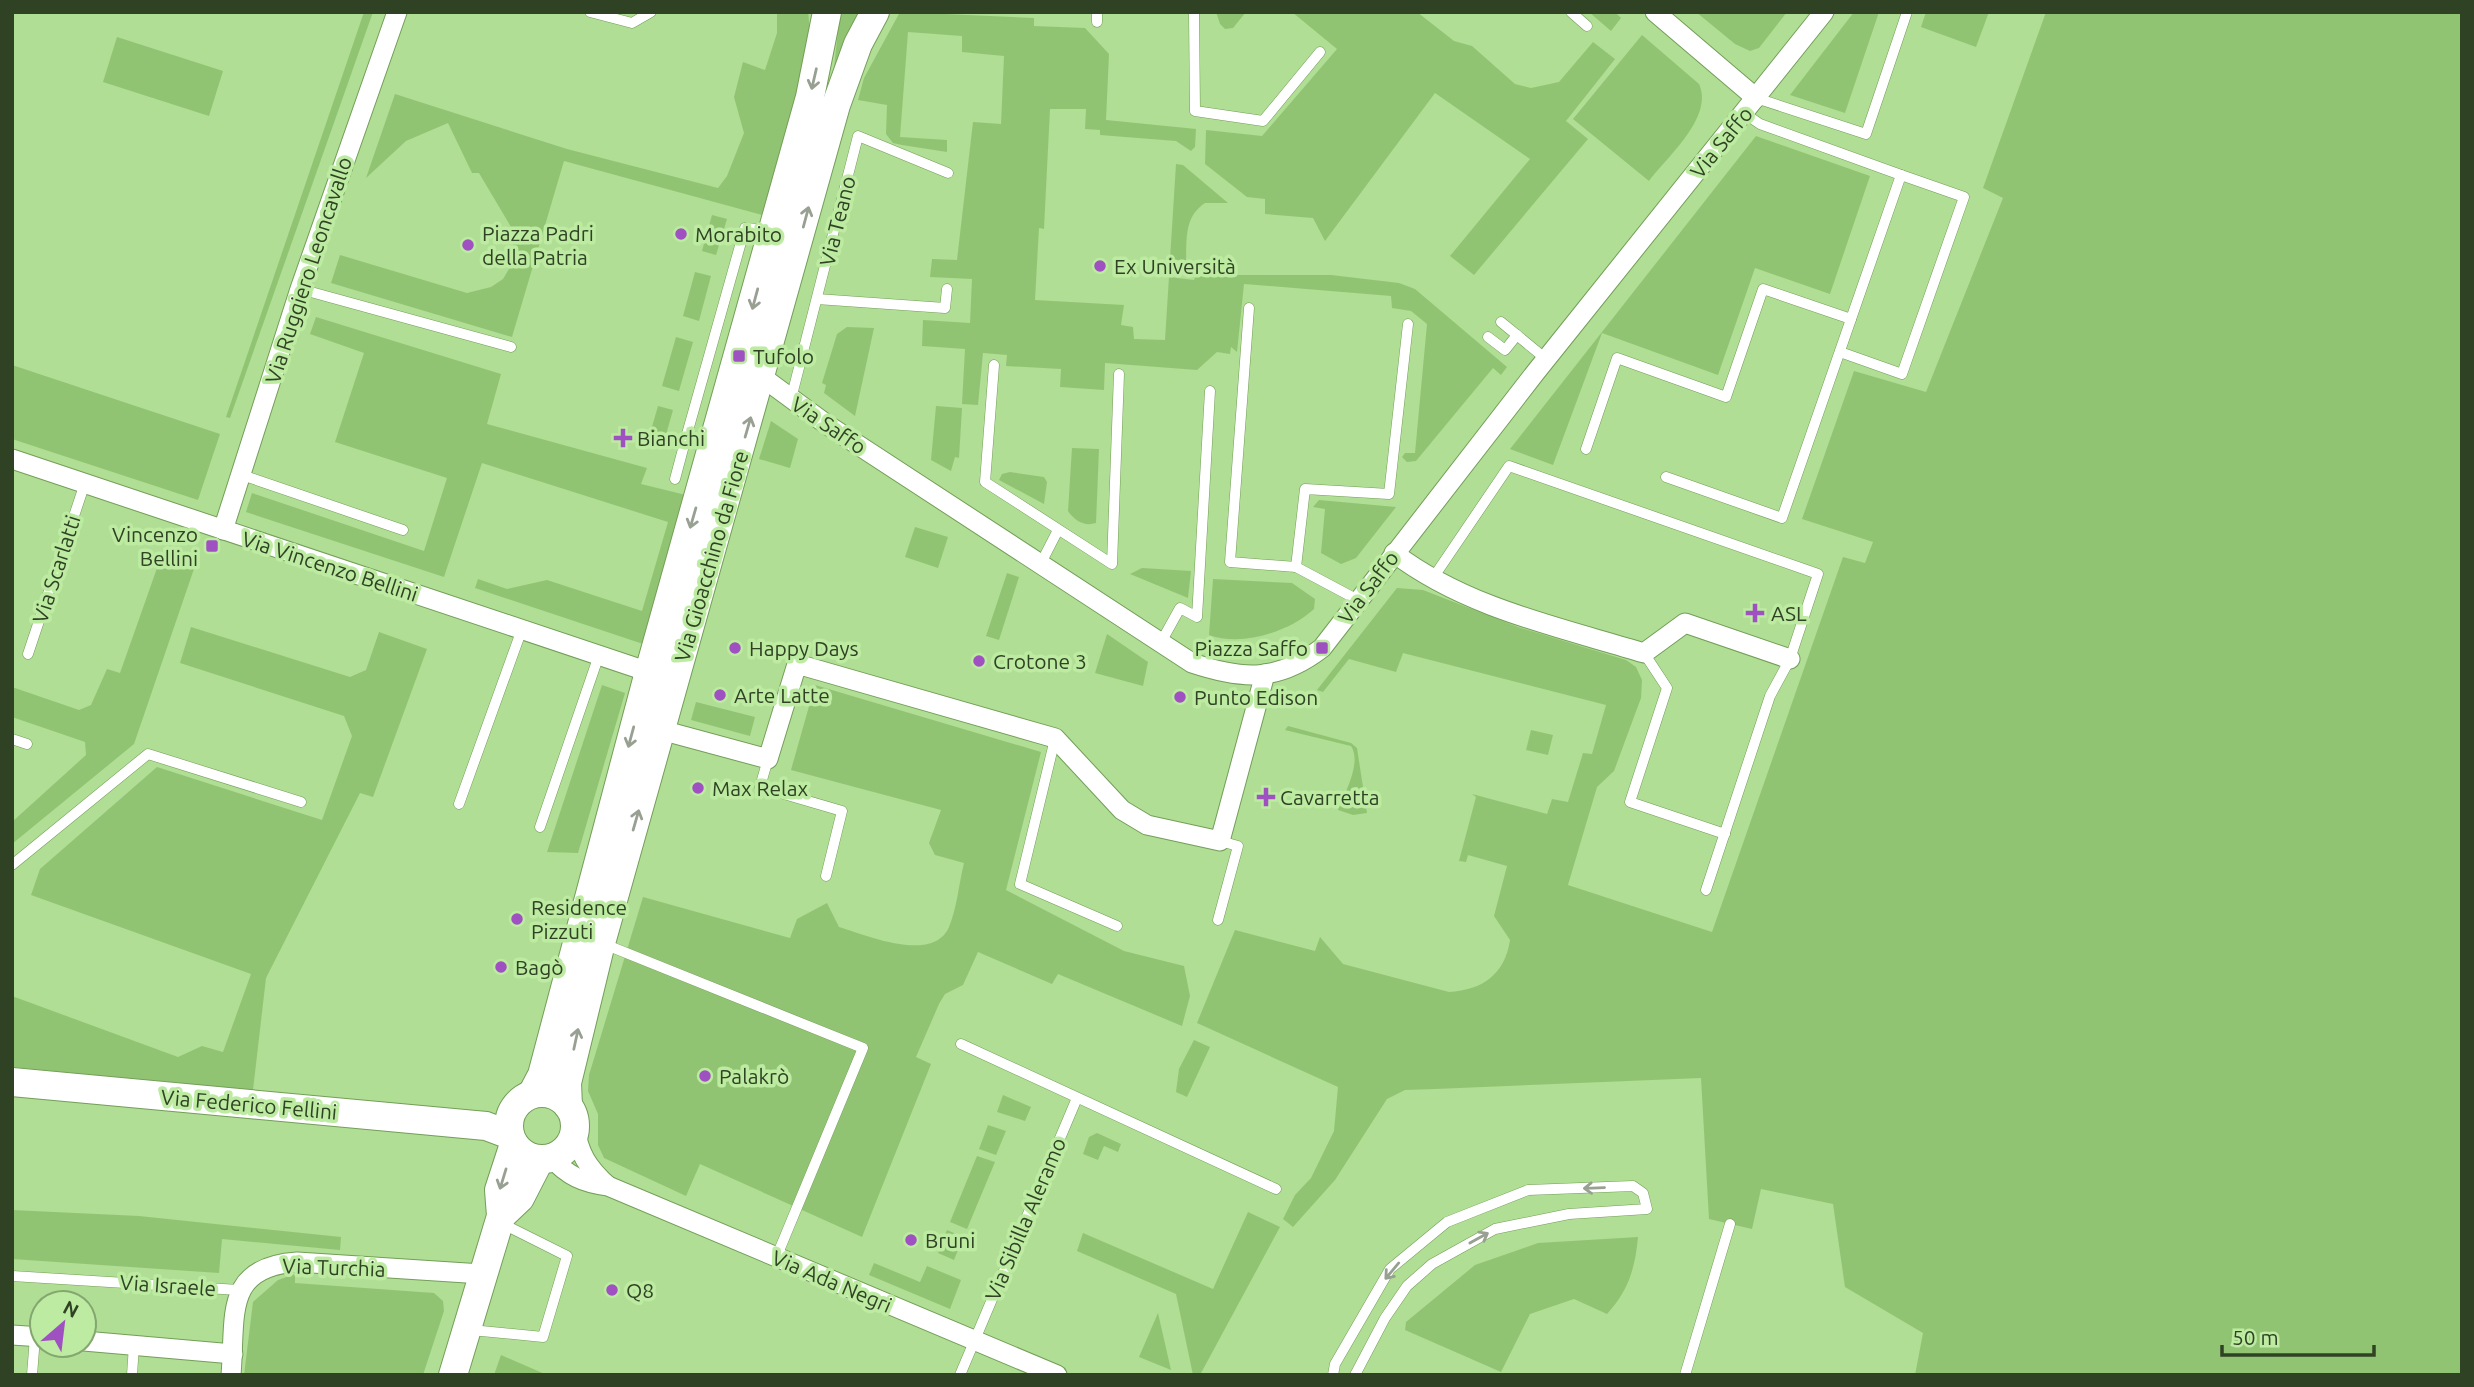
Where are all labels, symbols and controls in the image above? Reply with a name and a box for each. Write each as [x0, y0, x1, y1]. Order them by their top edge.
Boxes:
one-way arrow [807, 67, 820, 90]
street label: Via Saffo [1685, 101, 1757, 183]
street label: Via Ruggiero Leoncavallo [260, 154, 356, 386]
street label: Via Teano [814, 173, 860, 269]
one-way arrow [800, 206, 813, 229]
place label: Piazza Padri della Patria [482, 221, 594, 269]
place label: Morabito [695, 222, 782, 246]
marker: Morabito [673, 226, 689, 242]
marker: Piazza Padri della Patria [460, 237, 476, 253]
place label: Ex Università [1114, 254, 1236, 278]
marker: Ex Università [1092, 258, 1108, 274]
one-way arrow [748, 287, 761, 310]
place label: Tufolo [753, 344, 814, 368]
marker: Tufolo [731, 348, 747, 364]
street label: Via Saffo [787, 391, 871, 459]
one-way arrow [742, 416, 755, 438]
place label: Bianchi [637, 426, 705, 450]
marker: Bianchi [615, 430, 631, 446]
street label: Via Gioacchino da Fiore [669, 448, 753, 664]
one-way arrow [685, 506, 698, 528]
street label: Via Scarlatti [27, 512, 85, 626]
place label: Vincenzo Bellini [112, 522, 198, 570]
street label: Via Vincenzo Bellini [239, 526, 421, 606]
marker: Vincenzo Bellini [204, 538, 220, 554]
street label: Via Saffo [1333, 546, 1403, 628]
place label: ASL [1771, 601, 1807, 625]
marker: ASL [1745, 603, 1765, 623]
place label: Happy Days [749, 636, 859, 660]
place label: Piazza Saffo [1195, 636, 1308, 660]
marker: Happy Days [727, 640, 743, 656]
marker: Piazza Saffo [1314, 640, 1330, 656]
place label: Crotone 3 [993, 649, 1087, 673]
marker: Crotone 3 [971, 653, 987, 669]
place label: Arte Latte [734, 683, 830, 707]
place label: Punto Edison [1194, 685, 1318, 709]
marker: Arte Latte [712, 687, 728, 703]
marker: Punto Edison [1172, 689, 1188, 705]
one-way arrow [624, 725, 637, 747]
place label: Max Relax [712, 776, 808, 800]
marker: Max Relax [690, 780, 706, 796]
place label: Cavarretta [1280, 785, 1379, 809]
marker: Cavarretta [1258, 789, 1274, 805]
one-way arrow [631, 809, 644, 831]
place label: Residence Pizzuti [531, 895, 627, 943]
marker: Residence Pizzuti [509, 911, 525, 927]
place label: Bagò [515, 955, 564, 979]
marker: Bagò [493, 959, 509, 975]
one-way arrow [570, 1028, 584, 1051]
place label: Palakrò [719, 1064, 789, 1088]
marker: Palakrò [697, 1068, 713, 1084]
street label: Via Federico Fellini [160, 1084, 338, 1124]
street label: Via Sibilla Aleramo [980, 1134, 1070, 1304]
one-way arrow [496, 1168, 508, 1190]
one-way arrow [1582, 1181, 1605, 1194]
place label: Bruni [925, 1228, 975, 1252]
one-way arrow [1469, 1231, 1489, 1245]
marker: Bruni [903, 1232, 919, 1248]
street label: Via Ada Negri [768, 1245, 896, 1317]
street label: Via Turchia [282, 1253, 386, 1281]
one-way arrow [1384, 1262, 1399, 1280]
street label: Via Israele [119, 1270, 217, 1300]
place label: Q8 [626, 1278, 654, 1302]
marker: Q8 [604, 1282, 620, 1298]
north arrow [28, 1289, 98, 1359]
text: N [60, 1296, 82, 1322]
scale bar [2222, 1314, 2374, 1358]
text: 50 m [2232, 1325, 2279, 1349]

